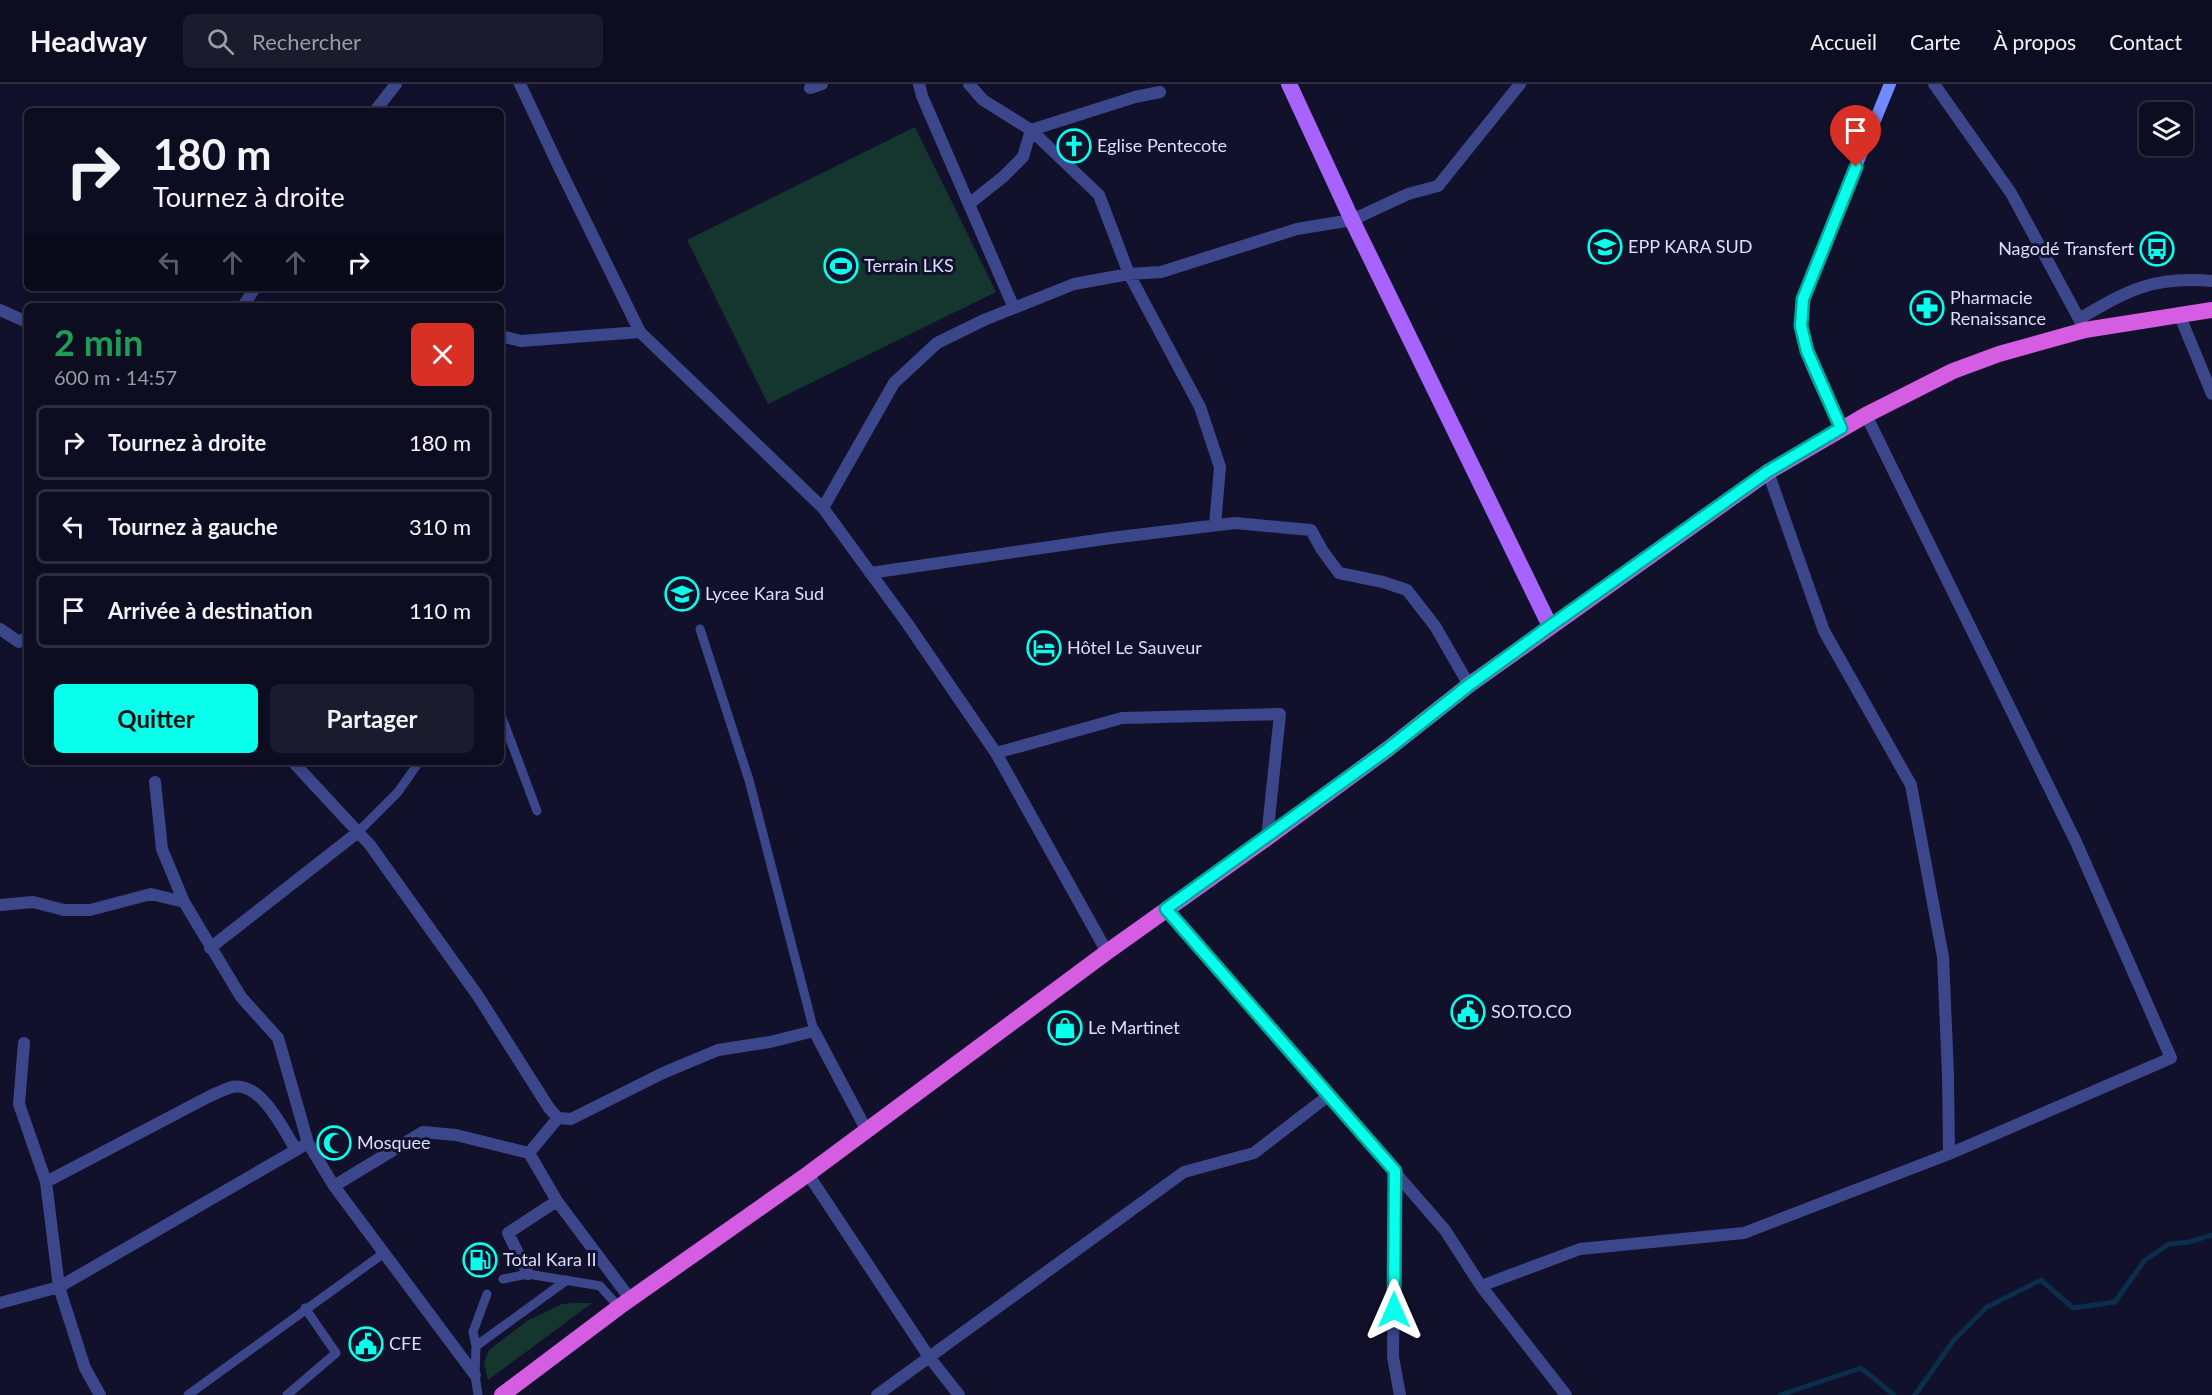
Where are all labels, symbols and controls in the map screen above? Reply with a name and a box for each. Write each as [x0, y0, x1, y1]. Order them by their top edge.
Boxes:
search box [183, 14, 603, 68]
text: Headway [30, 24, 147, 58]
icon: search [204, 25, 237, 58]
text: Rechercher [252, 28, 361, 55]
text: Accueil [1810, 29, 1877, 54]
text: Carte [1910, 29, 1961, 54]
text: À propos [1994, 29, 2076, 54]
text: Contact [2109, 29, 2182, 54]
map controls [2139, 102, 2193, 156]
button: layers [2139, 102, 2193, 156]
pin [1830, 105, 1881, 167]
icon: arrive [1839, 114, 1872, 147]
church icon: Eglise Pentecote [1056, 128, 1092, 164]
text: 180 m [153, 129, 271, 179]
icon: right [54, 132, 132, 210]
place label: Eglise Pentecote [1097, 134, 1227, 156]
text: Tournez à droite [153, 180, 345, 213]
school or university icon: EPP KARA SUD [1587, 229, 1623, 265]
bus stop icon: Nagodé Transfert [2139, 231, 2175, 267]
place label: EPP KARA SUD [1628, 235, 1752, 257]
place label: Nagodé Transfert [1998, 237, 2135, 259]
icon: left [153, 246, 186, 279]
icon: ahead [216, 246, 249, 279]
icon: ahead [279, 246, 312, 279]
icon: right [342, 246, 375, 279]
sports icon: Terrain LKS [823, 248, 859, 284]
place label: Terrain LKS [864, 254, 954, 276]
place label: Pharmacie Renaissance [1950, 286, 2046, 329]
pharmacy icon: Pharmacie Renaissance [1909, 290, 1945, 326]
text: 2 min [54, 320, 143, 364]
button: close [411, 323, 474, 386]
text: 600 m · 14:57 [54, 365, 177, 389]
icon: right [57, 426, 90, 459]
text: Tournez à droite [108, 429, 266, 456]
text: 180 m [409, 429, 471, 456]
icon: left [57, 510, 90, 543]
text: Tournez à gauche [108, 513, 278, 540]
text: 310 m [409, 513, 471, 540]
school or university icon: Lycee Kara Sud [664, 576, 700, 612]
place label: Lycee Kara Sud [705, 582, 824, 604]
icon: arrive [57, 594, 90, 627]
text: Arrivée à destination [108, 597, 313, 624]
text: 110 m [409, 597, 471, 624]
hotel icon: Hôtel Le Sauveur [1026, 630, 1062, 666]
place label: Hôtel Le Sauveur [1067, 636, 1202, 658]
button: Quitter [54, 684, 258, 753]
button: Partager [270, 684, 474, 753]
public building icon: SO.TO.CO [1450, 994, 1486, 1030]
place label: SO.TO.CO [1491, 1000, 1572, 1022]
shop icon: Le Martinet [1047, 1010, 1083, 1046]
place label: Le Martinet [1088, 1016, 1180, 1038]
mosque icon: Mosquee [316, 1125, 352, 1161]
place label: Mosquee [357, 1131, 431, 1153]
fuel station icon: Total Kara II [462, 1242, 498, 1278]
place label: Total Kara II [503, 1248, 597, 1270]
position arrow [1362, 1278, 1426, 1342]
public building icon: CFE [348, 1326, 384, 1362]
place label: CFE [389, 1332, 422, 1354]

